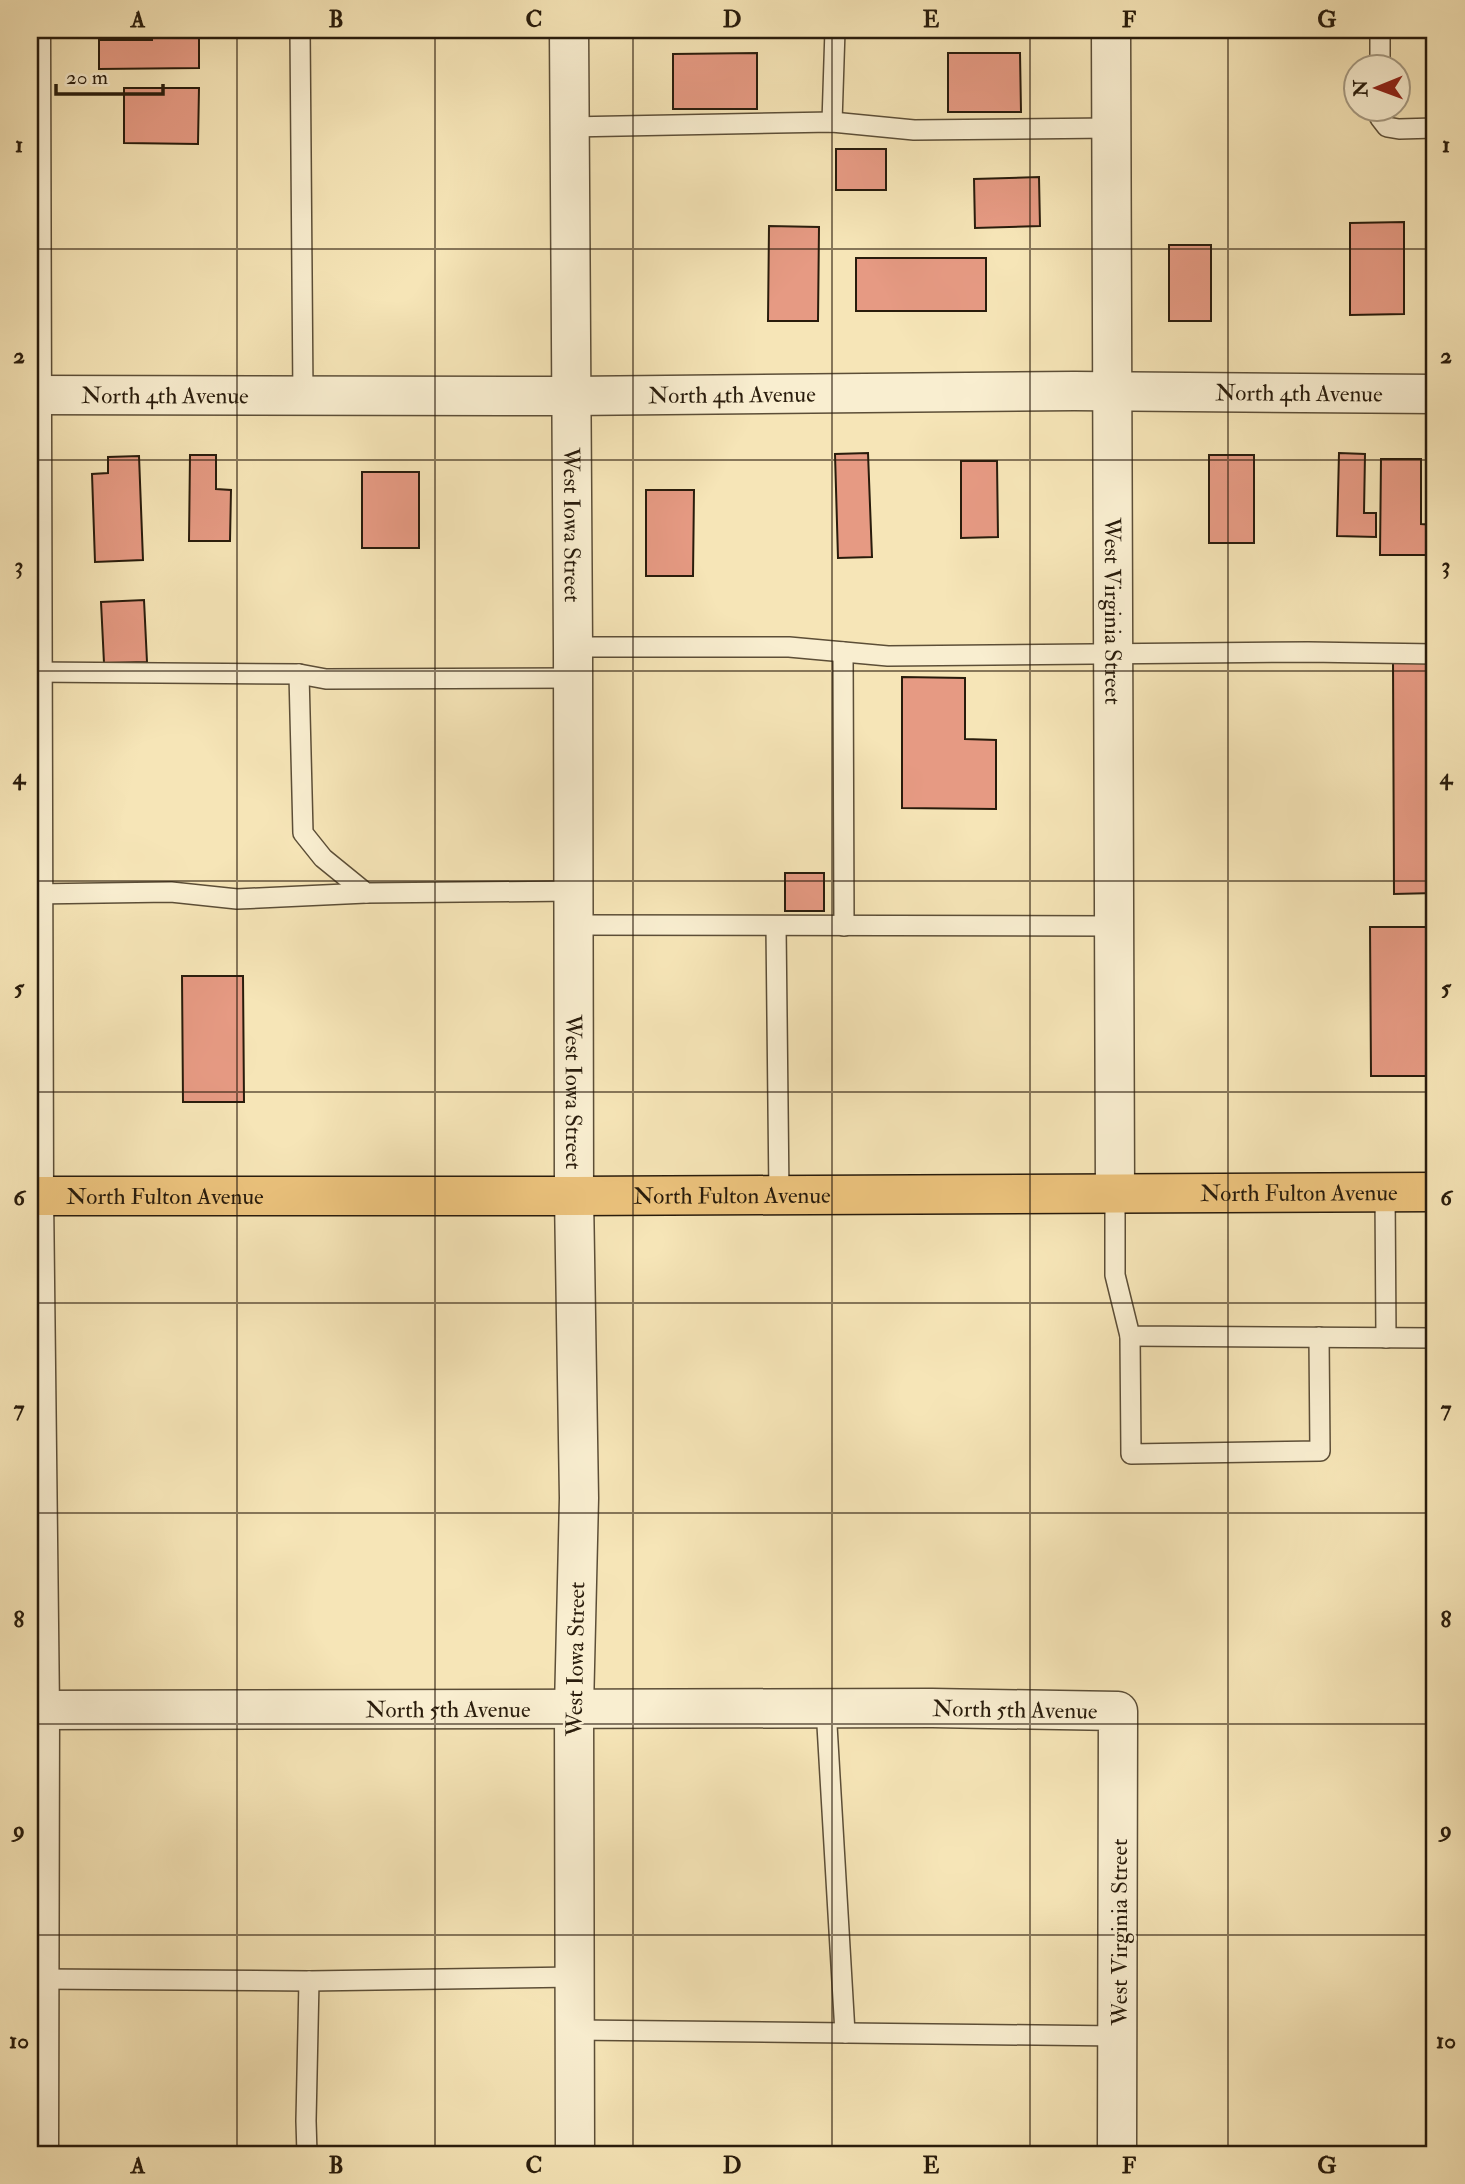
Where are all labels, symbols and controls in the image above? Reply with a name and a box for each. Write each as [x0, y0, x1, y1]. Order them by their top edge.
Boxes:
text: A [130, 5, 146, 34]
text: B [328, 5, 344, 34]
text: C [526, 5, 542, 34]
text: D [723, 5, 741, 34]
text: E [923, 5, 940, 34]
text: F [1122, 5, 1137, 34]
text: G [1317, 5, 1337, 34]
scale bar [56, 52, 163, 96]
north arrow [1342, 52, 1412, 122]
text: 20 m [66, 64, 108, 91]
text: N [1349, 79, 1373, 98]
text: 1 [15, 130, 23, 159]
text: 1 [1442, 130, 1450, 159]
text: 2 [13, 341, 25, 370]
text: 2 [1440, 341, 1452, 370]
street label: North 4th Avenue [1215, 378, 1383, 409]
street label: North 4th Avenue [648, 380, 816, 410]
street label: North 4th Avenue [81, 381, 249, 410]
street label: West Iowa Street [557, 446, 587, 603]
street label: West Virginia Street [1098, 516, 1127, 705]
text: 3 [15, 551, 23, 580]
text: 3 [1442, 551, 1450, 580]
text: 4 [12, 762, 27, 791]
text: 4 [1439, 762, 1454, 791]
text: 5 [14, 973, 25, 1002]
text: 5 [1441, 973, 1452, 1002]
street label: West Iowa Street [559, 1013, 588, 1170]
street label: North Fulton Avenue [1200, 1178, 1398, 1208]
street label: North Fulton Avenue [633, 1181, 831, 1211]
street label: North Fulton Avenue [66, 1182, 264, 1211]
text: 6 [13, 1183, 27, 1212]
text: 6 [1440, 1183, 1454, 1212]
text: 7 [14, 1394, 25, 1423]
text: 7 [1441, 1394, 1452, 1423]
street label: West Iowa Street [560, 1581, 591, 1738]
text: 8 [14, 1605, 25, 1634]
text: 8 [1441, 1605, 1452, 1634]
street label: North 5th Avenue [932, 1694, 1098, 1726]
street label: North 5th Avenue [365, 1695, 531, 1724]
text: 9 [11, 1815, 25, 1844]
text: 9 [1438, 1815, 1452, 1844]
street label: West Virginia Street [1105, 1838, 1134, 2027]
text: 10 [9, 2026, 29, 2055]
text: 10 [1436, 2026, 1456, 2055]
text: A [130, 2151, 146, 2180]
text: B [328, 2151, 344, 2180]
text: C [526, 2151, 542, 2180]
text: D [723, 2151, 741, 2180]
text: E [923, 2151, 940, 2180]
text: F [1122, 2151, 1137, 2180]
text: G [1317, 2151, 1337, 2180]

